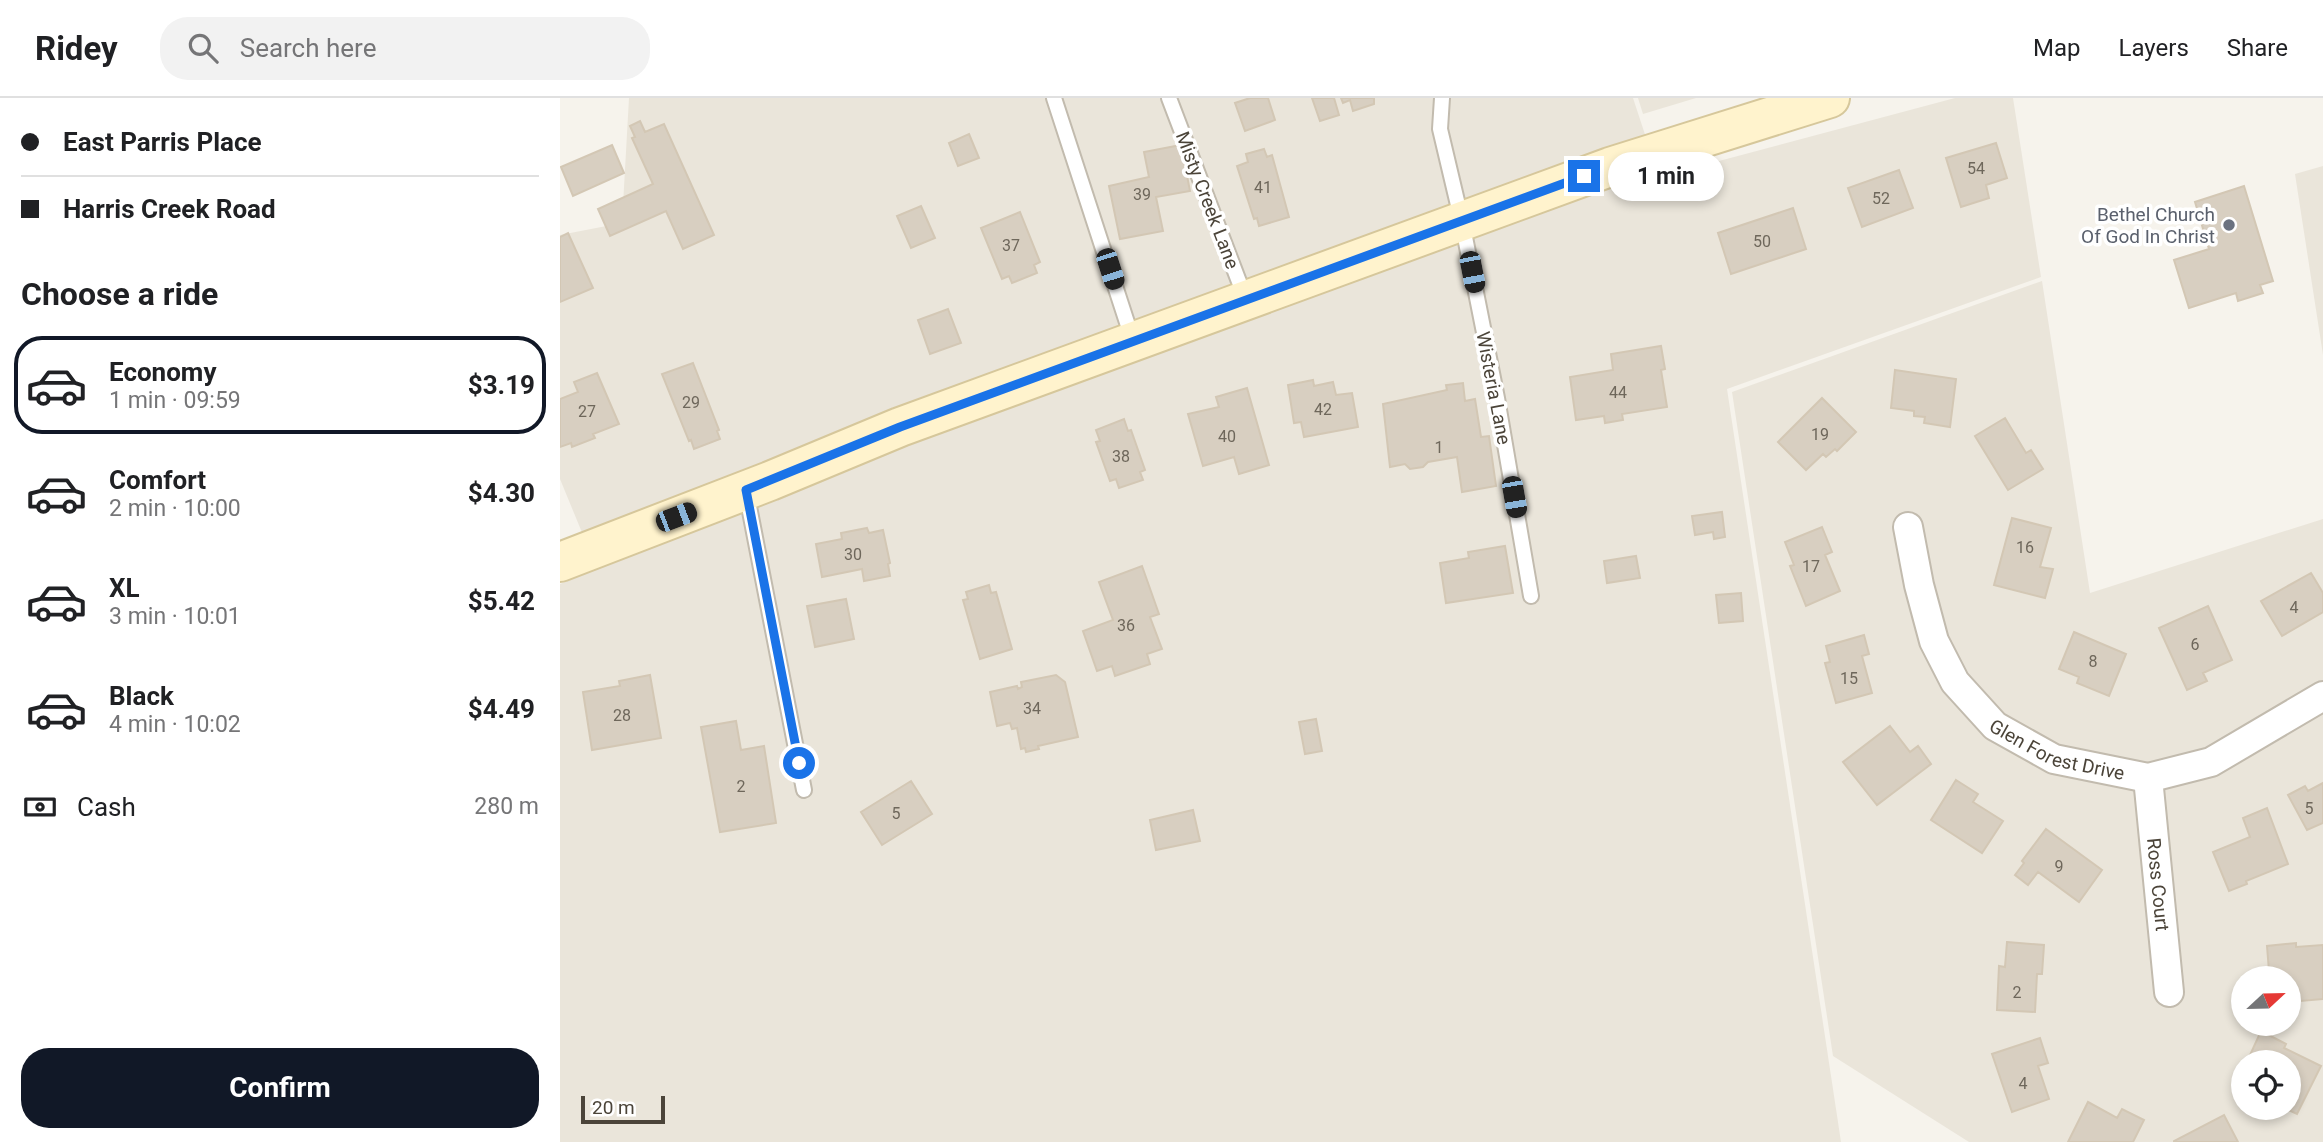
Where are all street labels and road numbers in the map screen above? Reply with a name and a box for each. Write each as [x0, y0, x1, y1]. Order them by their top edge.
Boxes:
street label: Misty Creek Lane [1171, 128, 1244, 272]
street label: Wisteria Lane [1471, 330, 1516, 447]
street label: Glen Forest Drive [1985, 714, 2127, 785]
street label: Ross Court [2142, 837, 2174, 932]

